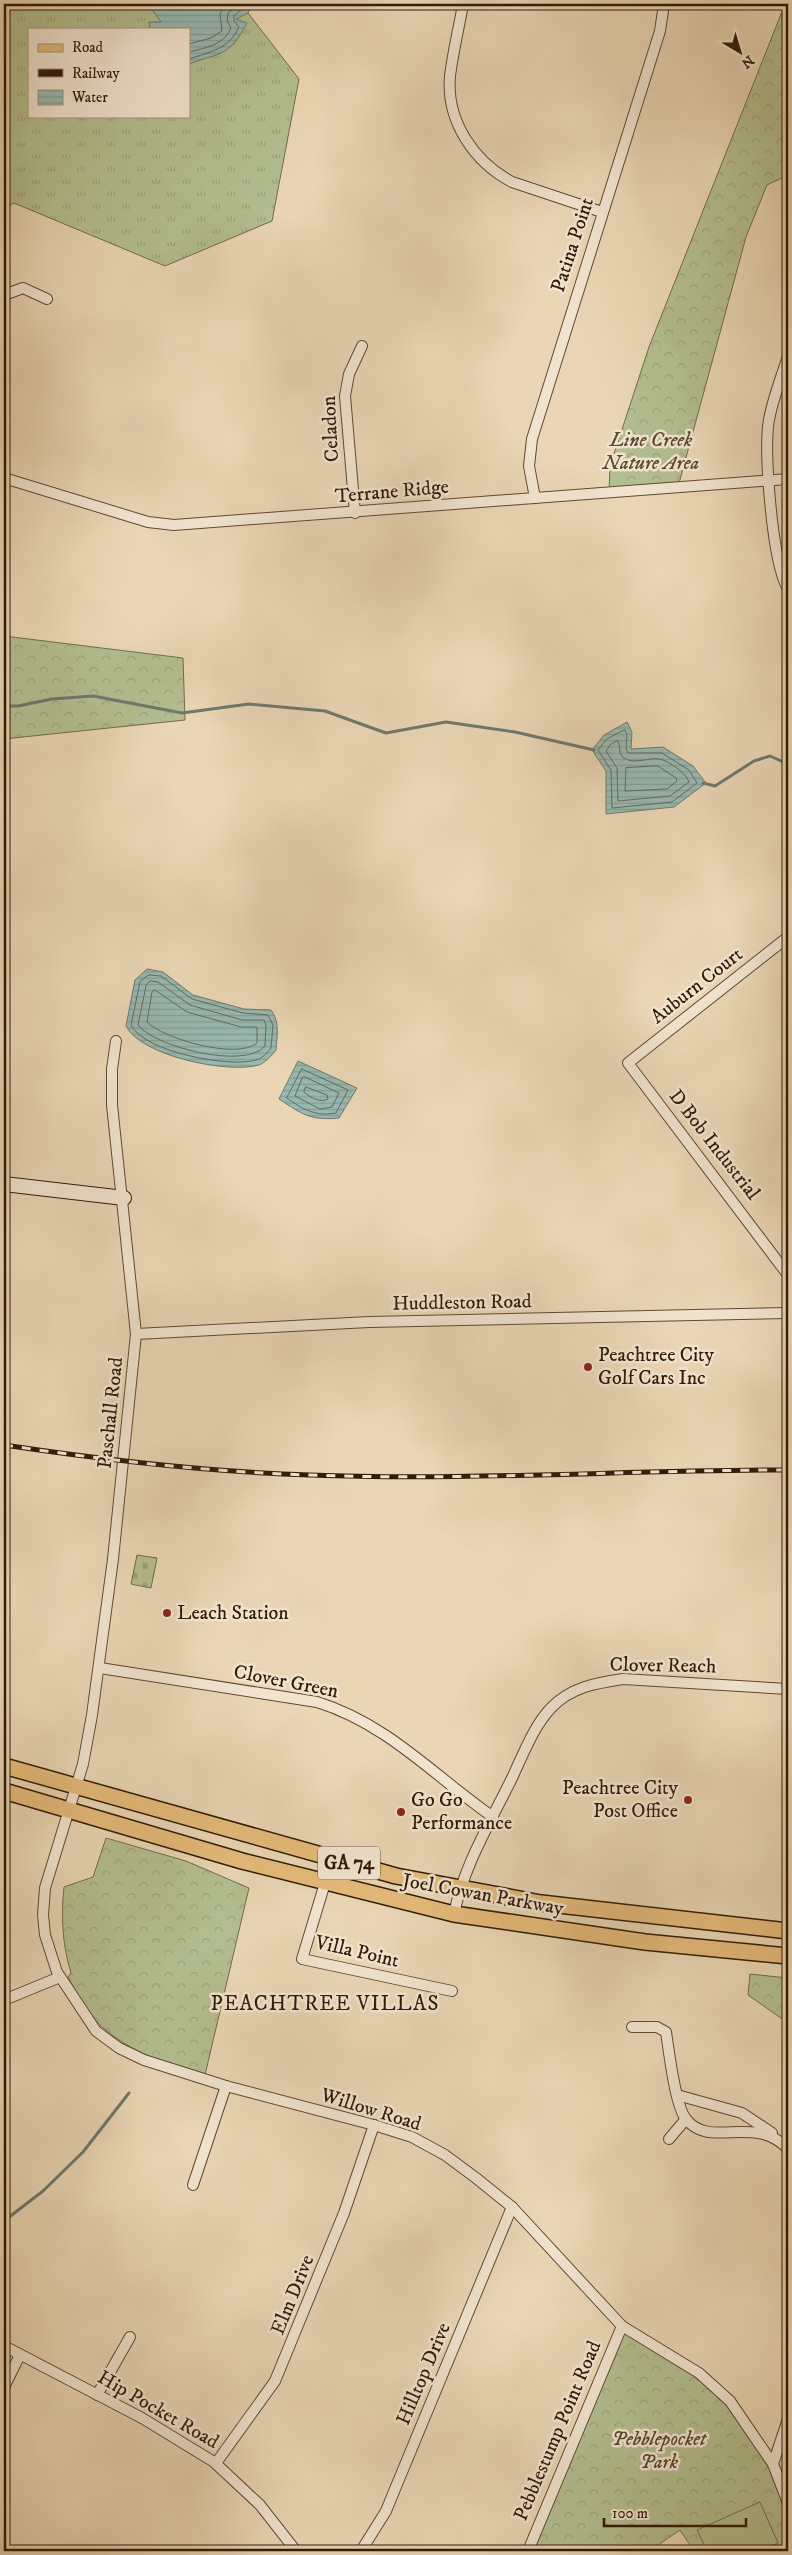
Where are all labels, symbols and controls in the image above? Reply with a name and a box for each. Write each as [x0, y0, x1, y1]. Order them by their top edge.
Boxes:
legend [28, 28, 190, 118]
north arrow [714, 28, 764, 78]
text: Road [72, 38, 104, 57]
text: N [737, 51, 757, 72]
text: Railway [72, 64, 120, 83]
text: Water [71, 88, 108, 107]
street label: Patina Point [546, 195, 600, 295]
street label: Celadon [317, 395, 345, 463]
park label: Line Creek Nature Area [602, 428, 699, 476]
street label: Terrane Ridge [334, 475, 450, 509]
street label: Auburn Court [646, 942, 748, 1030]
street label: D Bob Industrial [663, 1085, 765, 1205]
street label: Huddleston Road [392, 1289, 532, 1317]
place label: Peachtree City Golf Cars Inc [598, 1343, 714, 1391]
street label: Paschall Road [93, 1356, 129, 1470]
marker: Peachtree City Golf Cars Inc [582, 1361, 594, 1373]
place label: Leach Station [177, 1601, 289, 1626]
marker: Leach Station [161, 1607, 173, 1619]
street label: Clover Reach [609, 1653, 717, 1679]
street label: Clover Green [232, 1660, 341, 1705]
place label: Peachtree City Post Office [562, 1776, 678, 1824]
place label: Go Go Performance [411, 1788, 512, 1836]
marker: Peachtree City Post Office [682, 1794, 694, 1806]
marker: Go Go Performance [395, 1806, 407, 1818]
road number: GA 74 [318, 1846, 380, 1880]
street label: Joel Cowan Parkway [399, 1868, 566, 1922]
street label: Villa Point [312, 1930, 401, 1974]
district label: PEACHTREE VILLAS [211, 1991, 439, 2017]
street label: Willow Road [317, 2083, 424, 2137]
street label: Elm Drive [266, 2251, 320, 2339]
street label: Hilltop Drive [391, 2319, 457, 2429]
street label: Pebblestump Point Road [509, 2337, 607, 2525]
street label: Hip Pocket Road [93, 2365, 223, 2455]
park label: Pebblepocket Park [612, 2427, 708, 2475]
scale bar [604, 2495, 747, 2527]
text: 100 m [612, 2504, 648, 2523]

